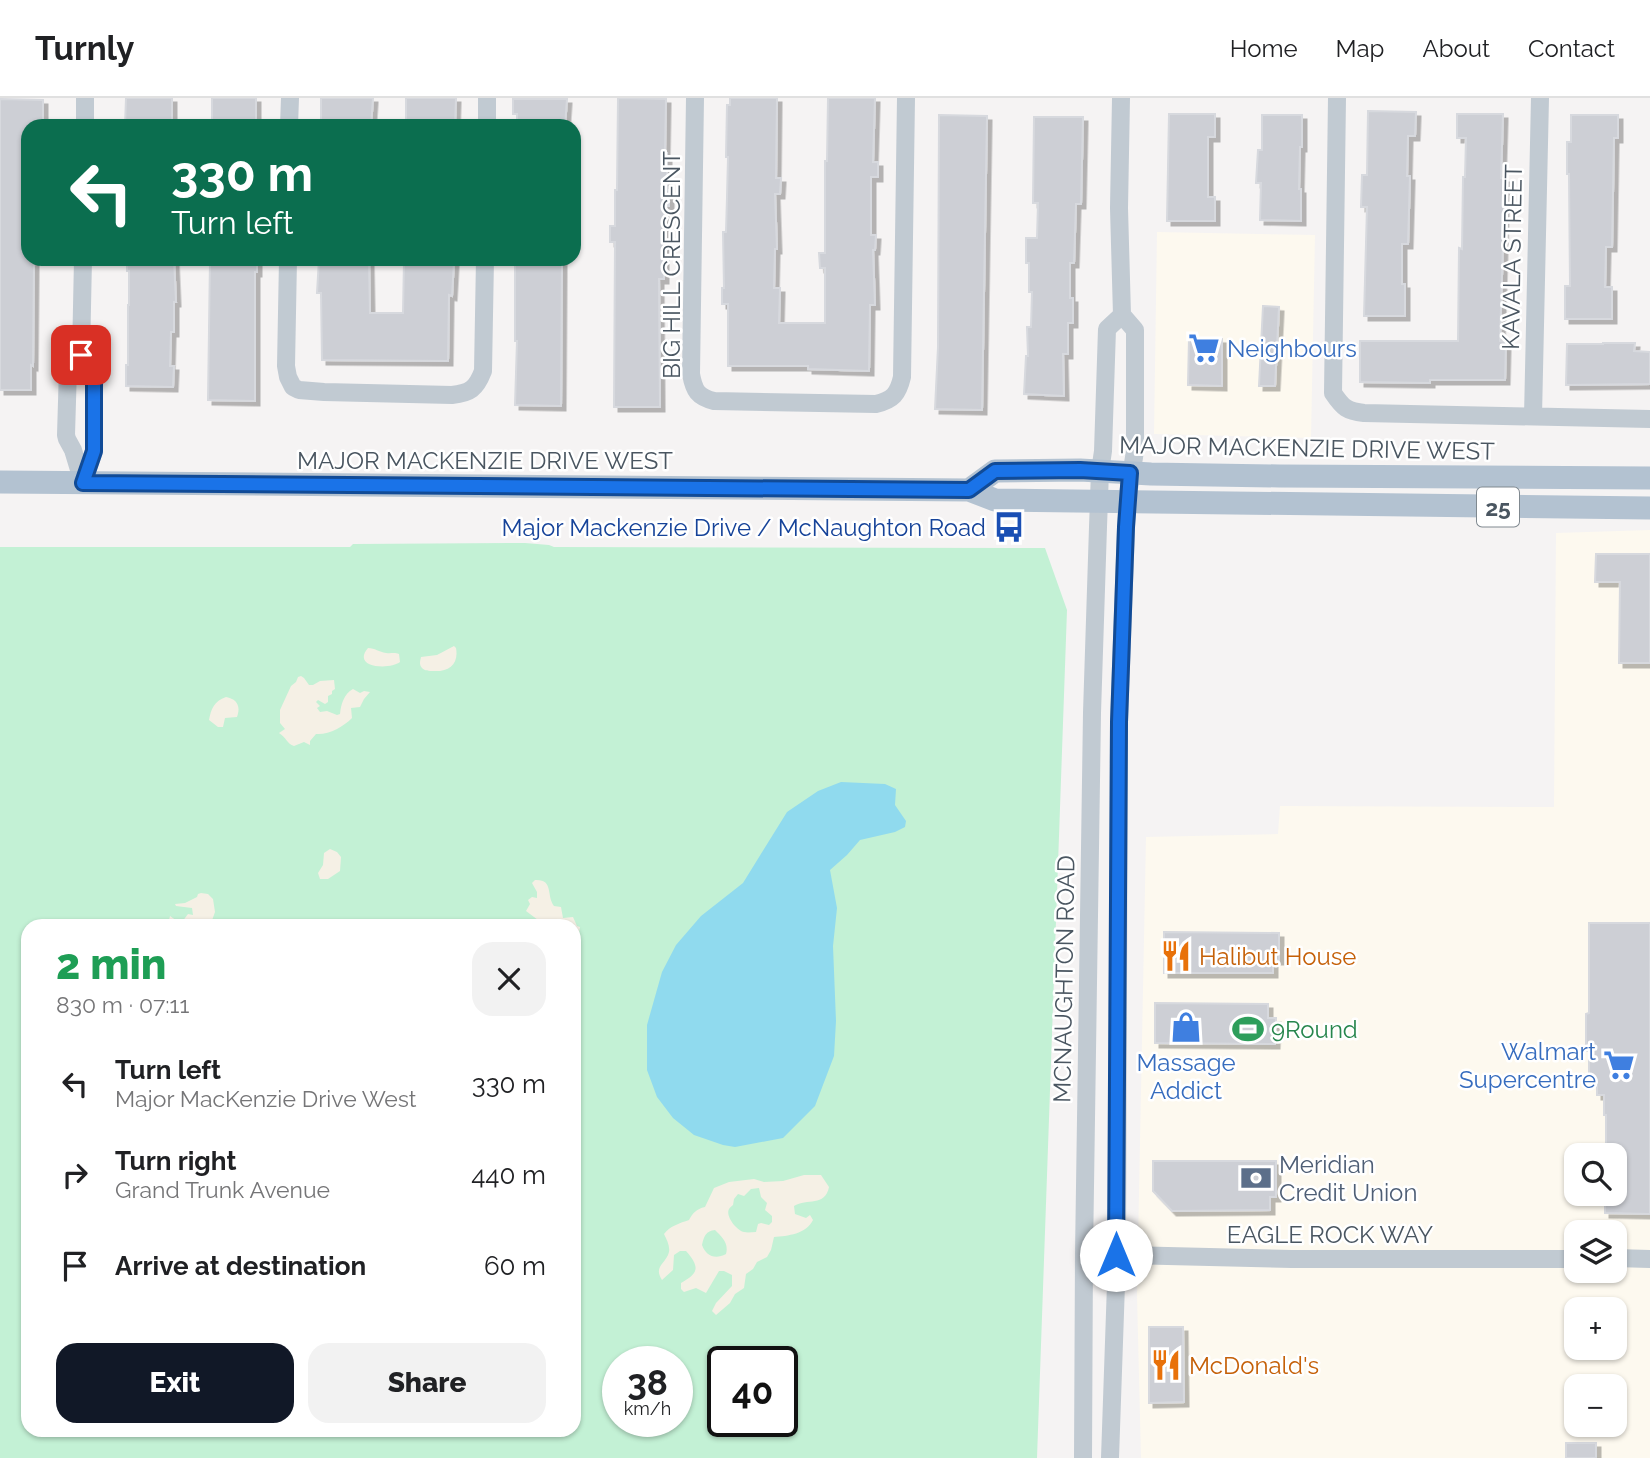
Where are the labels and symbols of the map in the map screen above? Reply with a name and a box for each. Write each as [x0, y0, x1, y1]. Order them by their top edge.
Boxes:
street label: BIG HILL CRESCENT [657, 151, 686, 379]
street label: KAVALA STREET [1496, 164, 1528, 350]
pin [51, 325, 111, 385]
supermarket icon: Neighbours [1187, 331, 1221, 365]
place label: Neighbours [1227, 334, 1357, 363]
street label: MAJOR MACKENZIE DRIVE WEST [1119, 430, 1496, 466]
street label: MAJOR MACKENZIE DRIVE WEST [297, 446, 673, 475]
road number: 25 [1477, 488, 1519, 526]
bus stop icon: Major Mackenzie Drive / McNaughton Road [992, 510, 1026, 544]
place label: Major Mackenzie Drive / McNaughton Road [501, 513, 986, 542]
street label: MCNAUGHTON ROAD [1047, 855, 1081, 1103]
restaurant icon: Halibut House [1159, 939, 1193, 973]
place label: Halibut House [1199, 942, 1356, 971]
shop icon: Massage Addict [1169, 1010, 1203, 1044]
sports icon: 9Round [1231, 1012, 1265, 1046]
place label: 9Round [1271, 1015, 1358, 1044]
place label: Walmart Supercentre [1459, 1037, 1596, 1094]
place label: Massage Addict [1136, 1048, 1236, 1105]
supermarket icon: Walmart Supercentre [1602, 1048, 1636, 1082]
place label: Meridian Credit Union [1279, 1150, 1417, 1207]
bank icon: Meridian Credit Union [1239, 1161, 1273, 1195]
position arrow [1079, 1218, 1153, 1292]
street label: EAGLE ROCK WAY [1227, 1220, 1434, 1249]
speed limit sign: 40 [707, 1346, 798, 1437]
restaurant icon: McDonald's [1149, 1348, 1183, 1382]
place label: McDonald's [1189, 1351, 1319, 1380]

